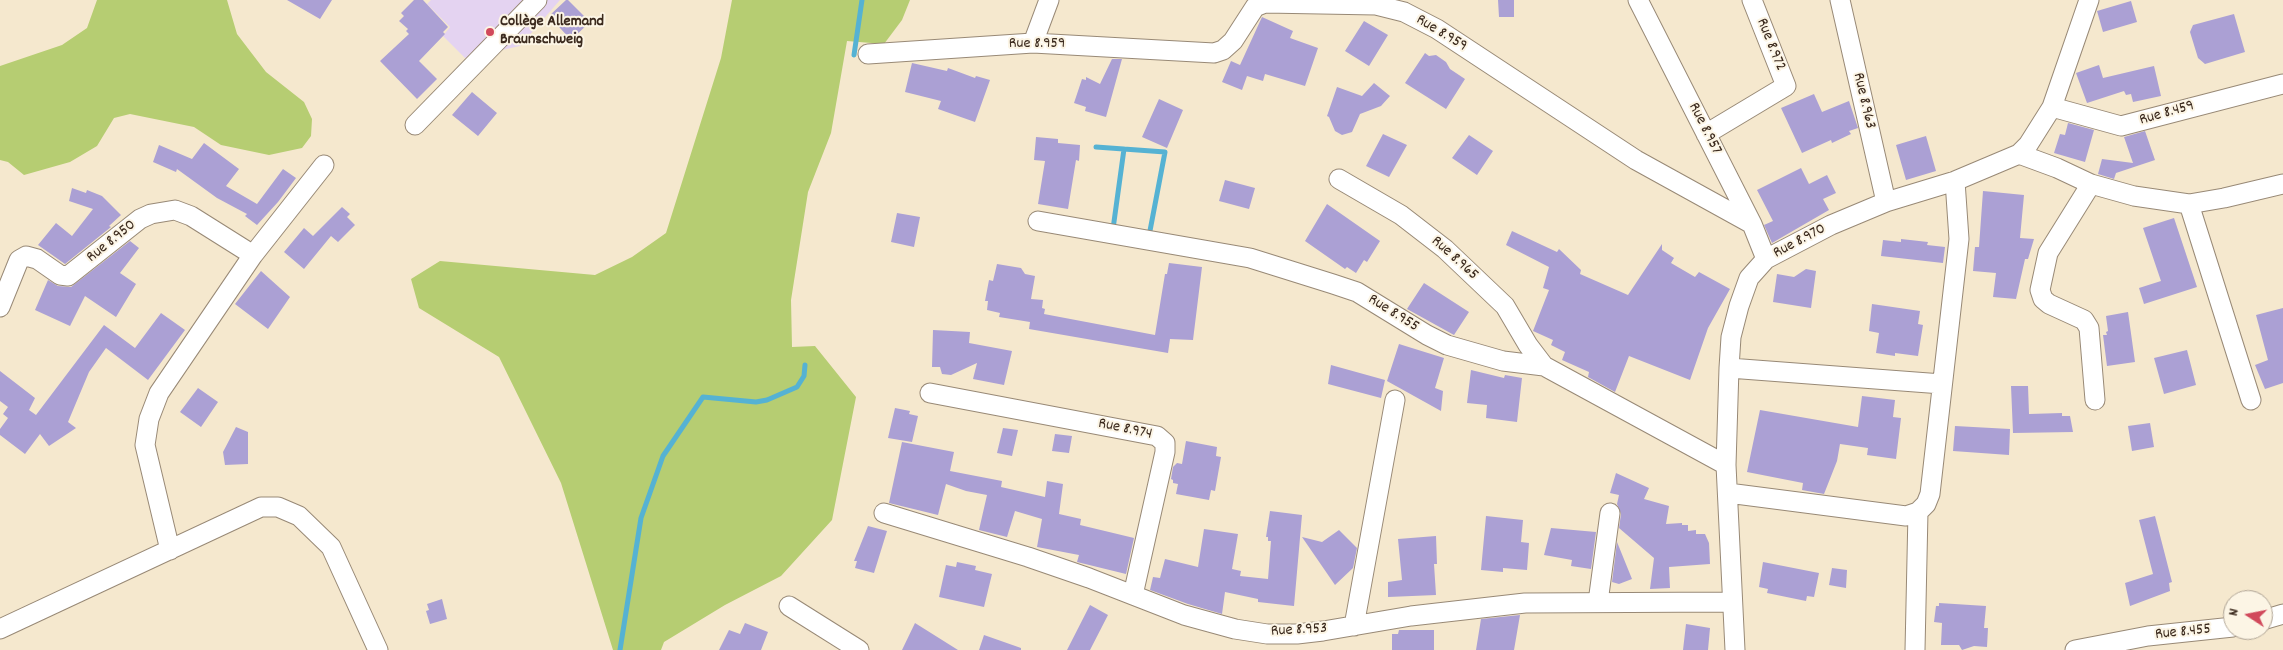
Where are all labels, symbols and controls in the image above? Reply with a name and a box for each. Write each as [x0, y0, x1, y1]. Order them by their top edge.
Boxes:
street label: Rue 8.959 [1412, 11, 1470, 57]
place label: Collège Allemand Braunschweig [500, 13, 604, 51]
street label: Rue 8.972 [1751, 16, 1789, 74]
marker: Collège Allemand Braunschweig [484, 26, 496, 38]
street label: Rue 8.959 [1009, 35, 1065, 55]
street label: Rue 8.963 [1847, 71, 1879, 131]
street label: Rue 8.459 [2138, 97, 2196, 131]
street label: Rue 8.957 [1683, 100, 1725, 158]
street label: Rue 8.950 [83, 216, 141, 268]
street label: Rue 8.970 [1770, 220, 1830, 264]
street label: Rue 8.965 [1426, 233, 1482, 285]
street label: Rue 8.955 [1364, 291, 1422, 337]
street label: Rue 8.974 [1096, 415, 1154, 445]
north arrow [2223, 590, 2273, 640]
text: N [2224, 607, 2245, 618]
street label: Rue 8.953 [1270, 620, 1328, 642]
street label: Rue 8.455 [2154, 621, 2212, 645]

